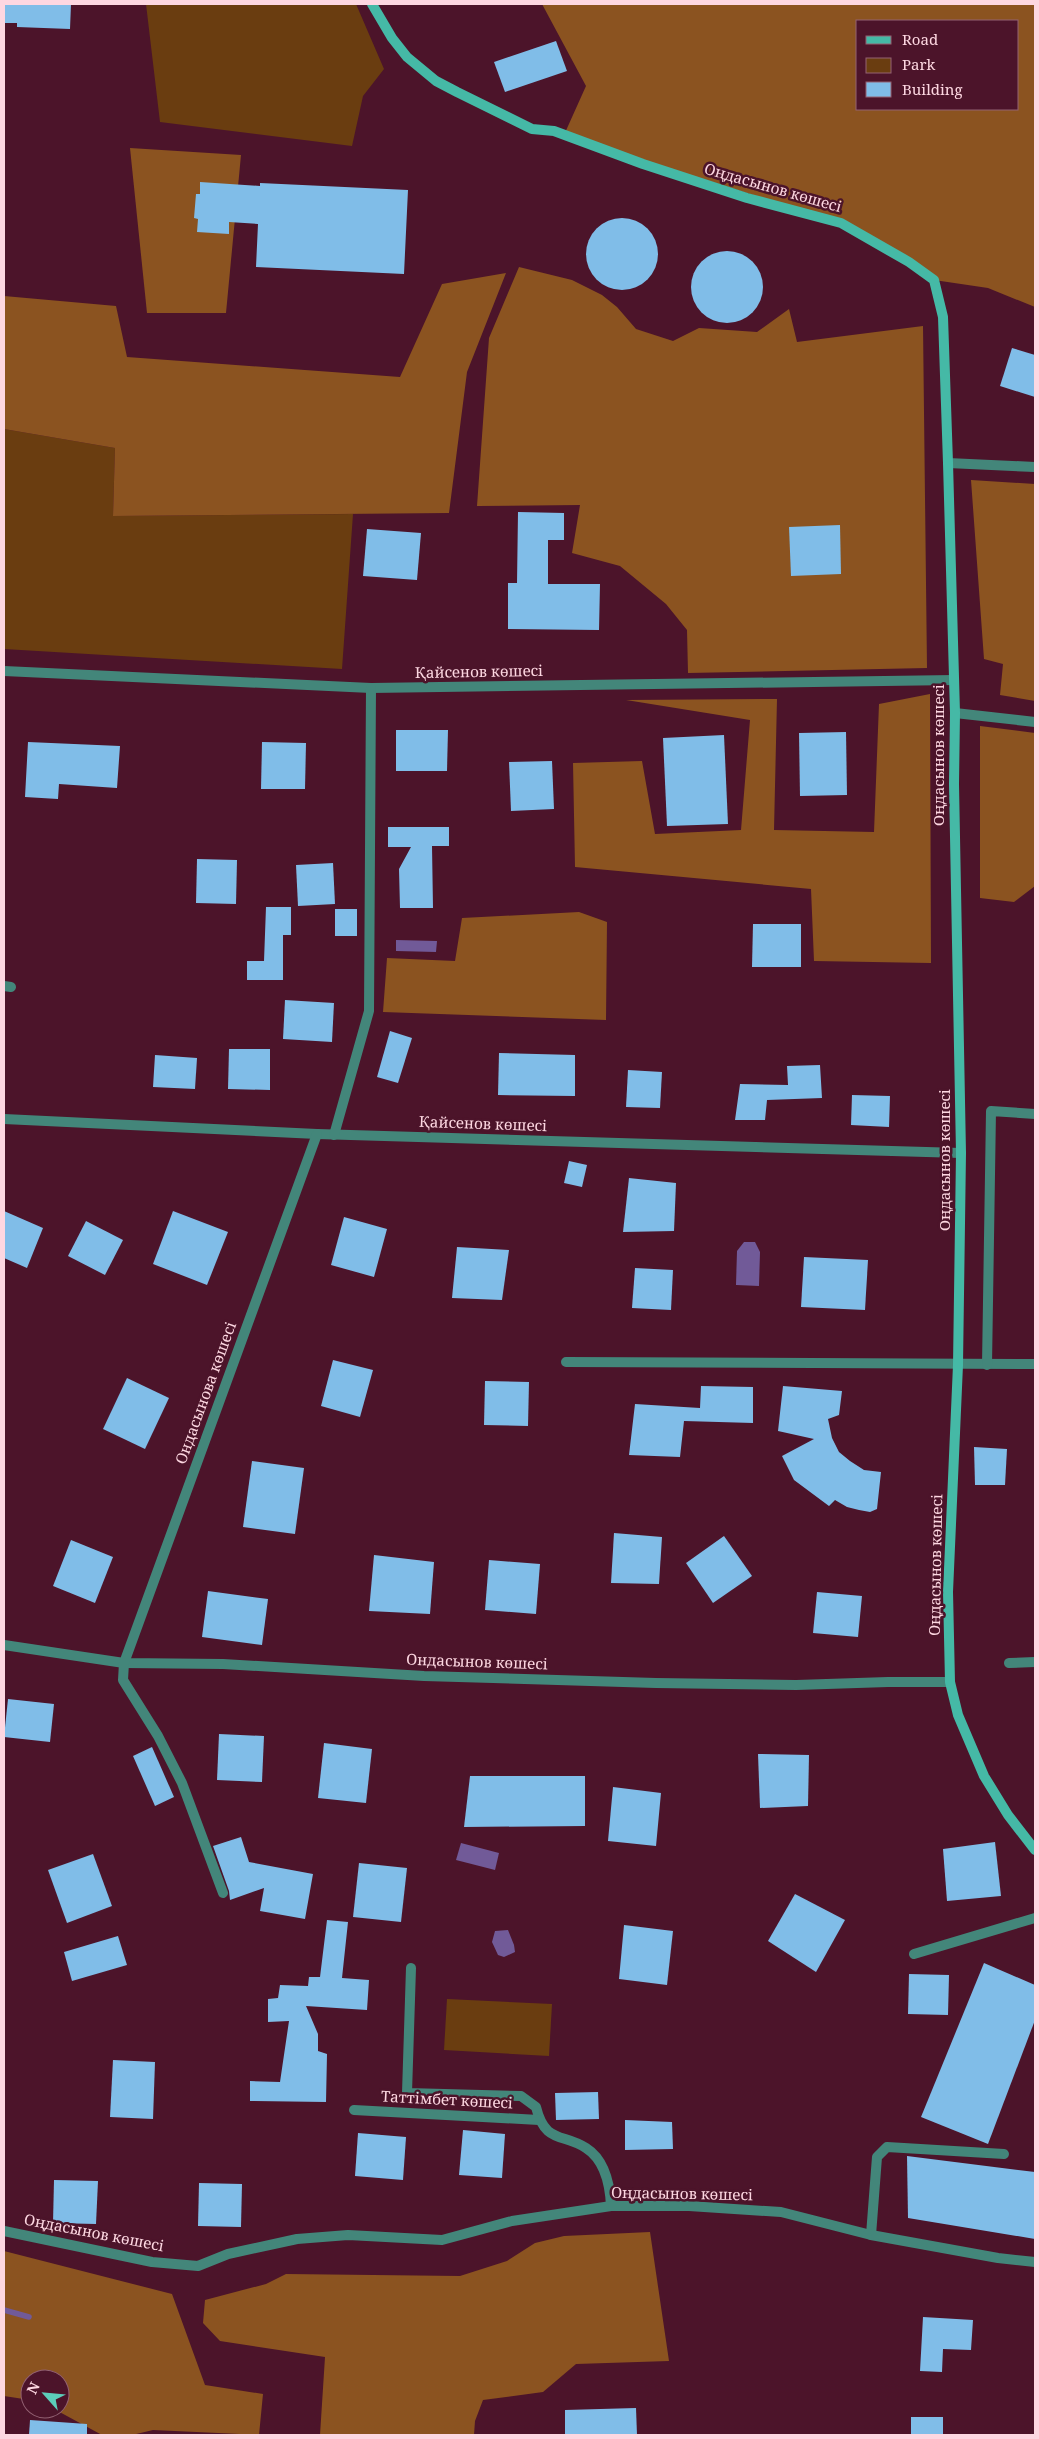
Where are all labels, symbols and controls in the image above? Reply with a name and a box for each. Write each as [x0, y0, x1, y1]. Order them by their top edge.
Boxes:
legend [856, 20, 1019, 110]
text: Road [902, 29, 938, 49]
text: Park [902, 54, 936, 74]
text: Building [902, 79, 963, 99]
street label: Оңдасынов көшесі [702, 158, 844, 216]
street label: Қайсенов көшесі [415, 660, 543, 682]
street label: Оңдасынов көшесі [928, 684, 948, 826]
street label: Оңдасынов көшесі [934, 1089, 954, 1231]
street label: Қайсенов көшесі [419, 1111, 548, 1135]
street label: Ондасынова көшесі [170, 1319, 240, 1467]
street label: Оңдасынов көшесі [924, 1494, 946, 1636]
street label: Ондасынов көшесі [406, 1649, 548, 1673]
street label: Таттімбет көшесі [381, 2086, 514, 2112]
street label: Оңдасынов көшесі [611, 2182, 753, 2204]
street label: Оңдасынов көшесі [23, 2209, 166, 2255]
north arrow [20, 2369, 70, 2419]
text: N [22, 2379, 44, 2397]

